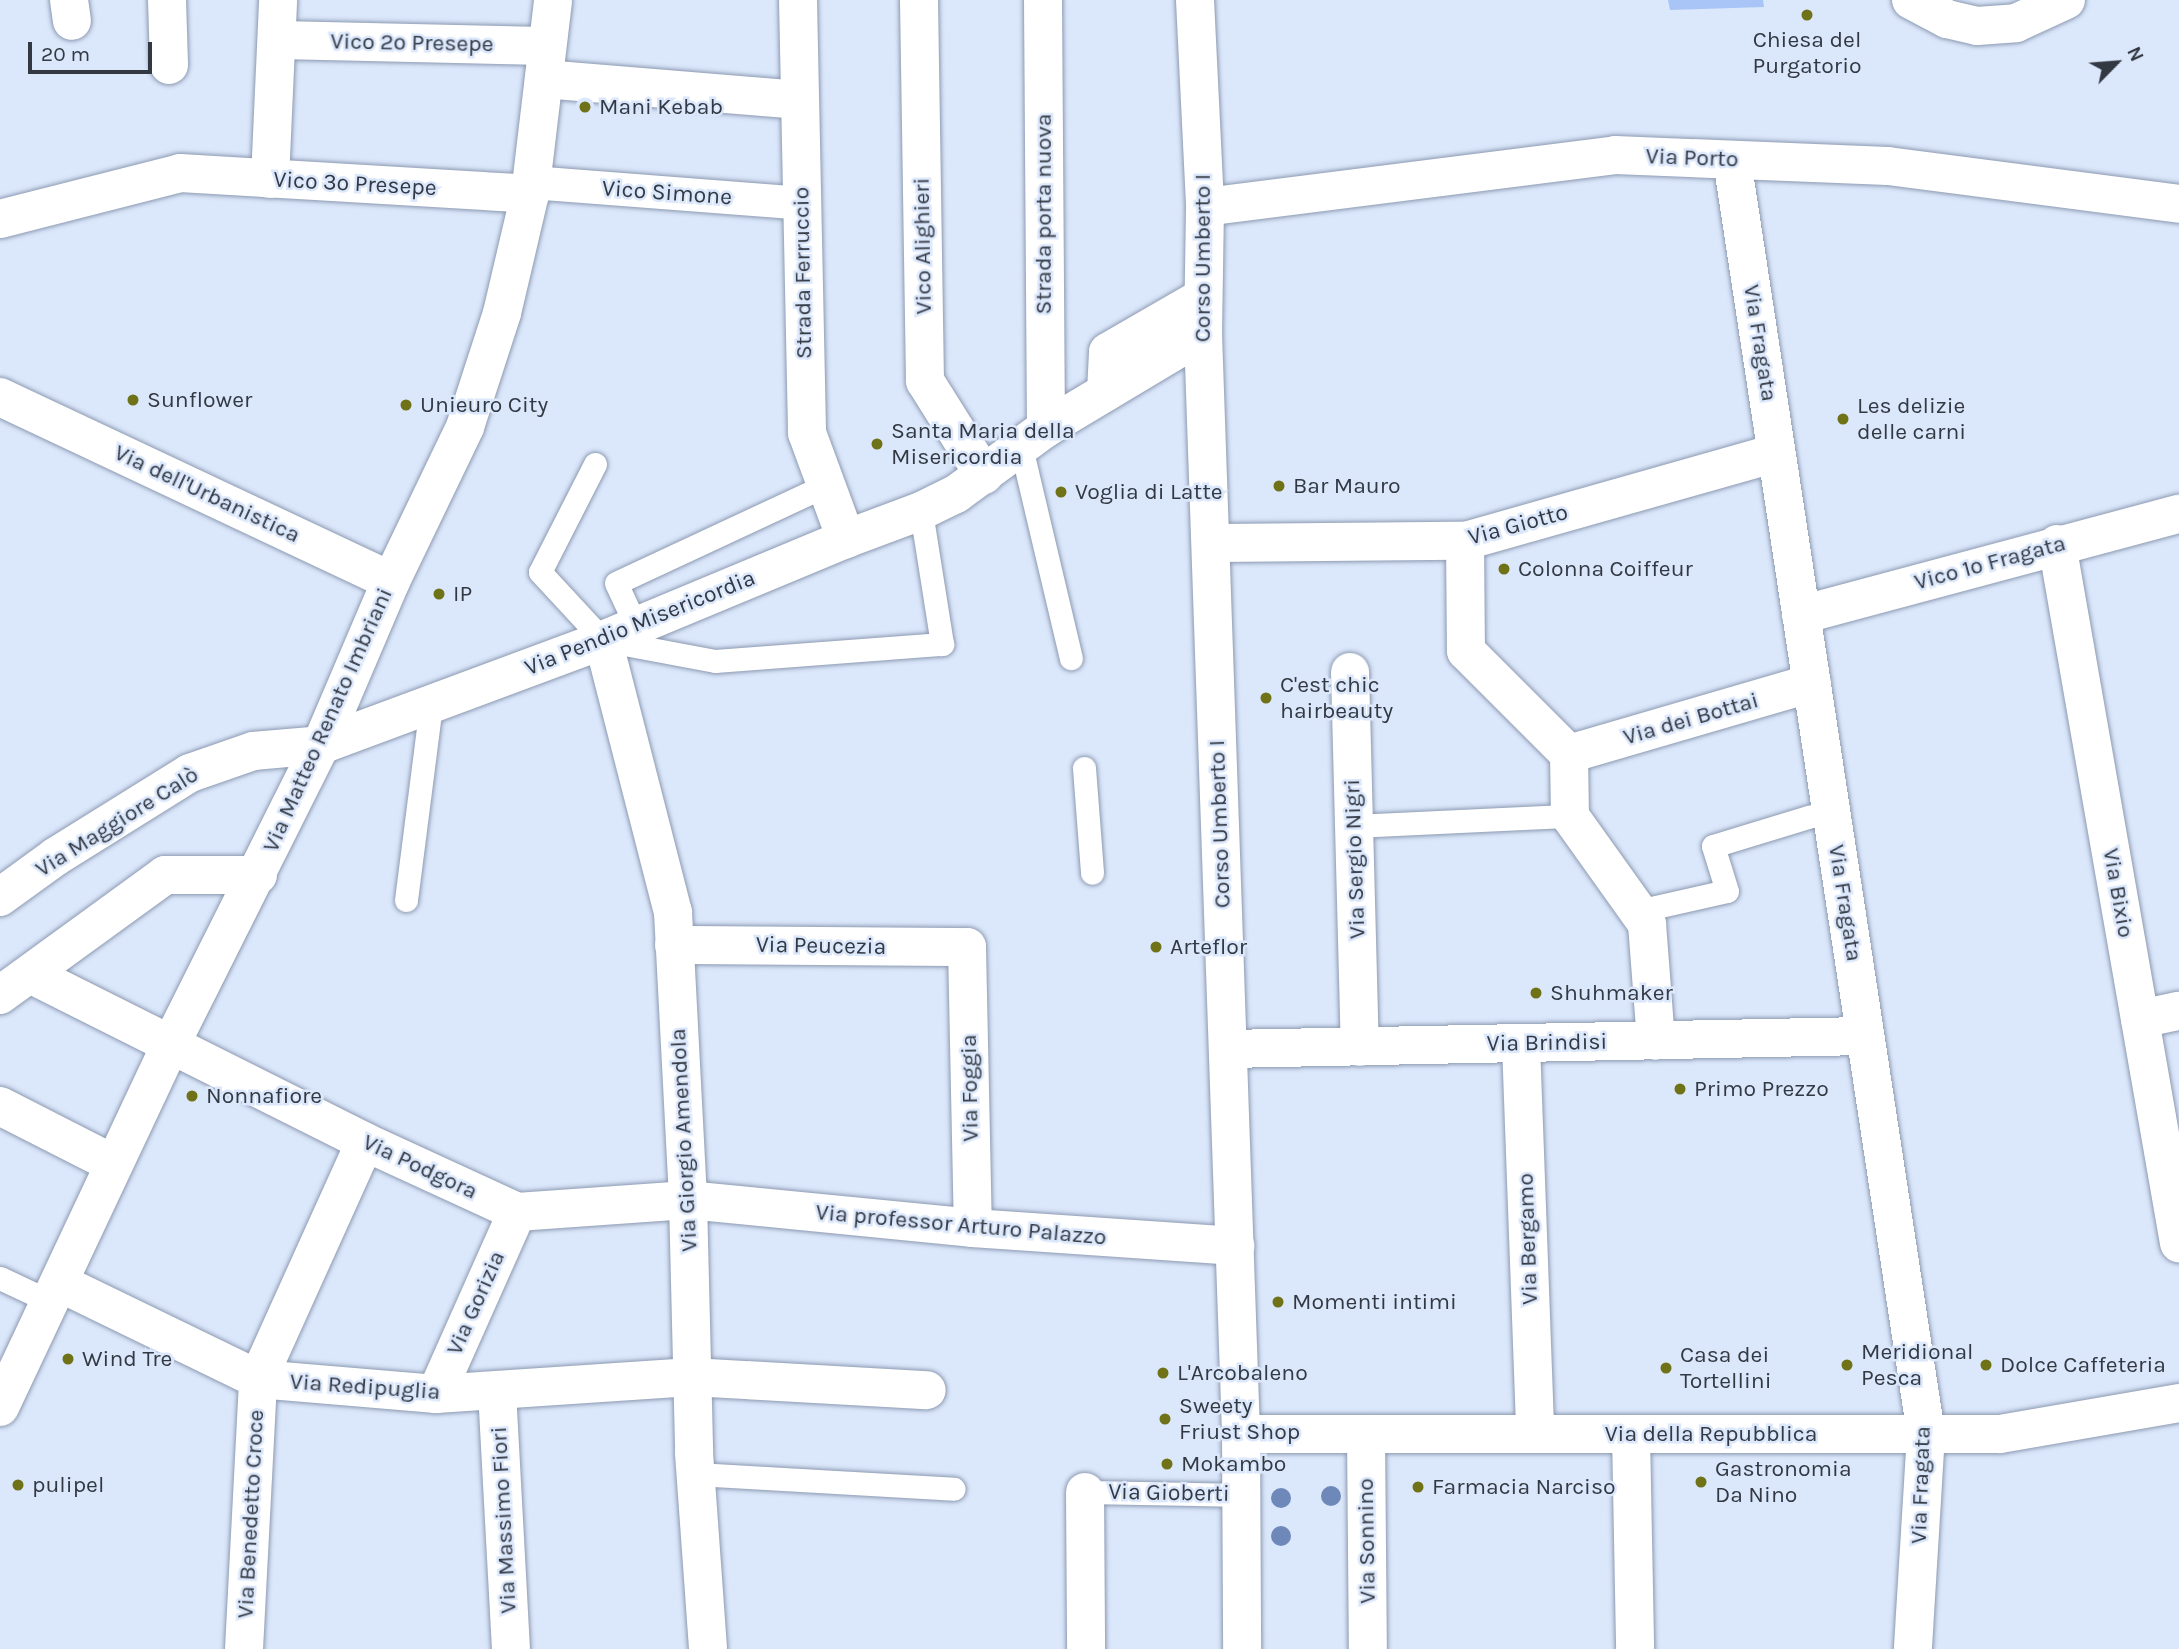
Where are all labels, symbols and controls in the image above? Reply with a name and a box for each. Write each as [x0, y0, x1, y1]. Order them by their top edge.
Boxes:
marker: Chiesa del Purgatorio [1799, 7, 1815, 23]
place label: Chiesa del Purgatorio [1752, 26, 1862, 80]
scale bar [32, 28, 156, 72]
street label: Vico 2º Presepe [330, 28, 494, 58]
north arrow [2081, 28, 2151, 98]
text: 20 m [41, 42, 90, 66]
text: N [2122, 43, 2148, 65]
place label: Mani Kebab [599, 93, 723, 121]
marker: Mani Kebab [577, 99, 593, 115]
street label: Strada porta nuova [1030, 114, 1058, 314]
street label: Via Porto [1645, 143, 1739, 173]
street label: Vico 3º Presepe [273, 166, 437, 202]
street label: Corso Umberto I [1189, 174, 1217, 342]
street label: Vico Simone [601, 175, 733, 211]
street label: Vico Alighieri [908, 177, 938, 315]
street label: Strada Ferruccio [788, 187, 818, 359]
street label: Via Fragata [1737, 283, 1783, 403]
place label: Sunflower [147, 386, 252, 414]
place label: Unieuro City [420, 391, 548, 419]
marker: Sunflower [125, 392, 141, 408]
place label: Les delizie delle carni [1857, 392, 1966, 446]
marker: Unieuro City [398, 397, 414, 413]
marker: Les delizie delle carni [1835, 411, 1851, 427]
place label: Santa Maria della Misericordia [891, 417, 1075, 471]
marker: Santa Maria della Misericordia [869, 436, 885, 452]
street label: Via dell'Urbanistica [110, 439, 304, 549]
place label: Bar Mauro [1293, 472, 1401, 500]
place label: Voglia di Latte [1075, 478, 1223, 506]
marker: Bar Mauro [1271, 478, 1287, 494]
marker: Voglia di Latte [1053, 484, 1069, 500]
street label: Via Giotto [1465, 498, 1571, 552]
street label: Vico 1º Fragata [1911, 530, 2069, 596]
place label: Colonna Coiffeur [1518, 555, 1693, 583]
marker: Colonna Coiffeur [1496, 561, 1512, 577]
street label: Via Pendio Misericordia [521, 564, 759, 682]
place label: IP [453, 580, 472, 608]
street label: Via Matteo Renato Imbriani [257, 584, 399, 856]
marker: IP [431, 586, 447, 602]
place label: C'est chic hairbeauty [1280, 671, 1393, 725]
street label: Via dei Bottai [1620, 687, 1762, 751]
marker: C'est chic hairbeauty [1258, 690, 1274, 706]
street label: Corso Umberto I [1203, 739, 1237, 909]
street label: Via Maggiore Calò [30, 761, 204, 883]
street label: Via Sergio Nigri [1338, 778, 1372, 940]
street label: Via Fragata [1822, 843, 1868, 963]
street label: Via Bixio [2097, 846, 2139, 940]
street label: Via Peucezia [756, 931, 886, 961]
place label: Arteflor [1170, 933, 1247, 961]
marker: Arteflor [1148, 939, 1164, 955]
place label: Shuhmaker [1550, 979, 1673, 1007]
marker: Shuhmaker [1528, 985, 1544, 1001]
street label: Via Giorgio Amendola [664, 1028, 704, 1252]
street label: Via Brindisi [1486, 1028, 1608, 1058]
street label: Via Foggia [955, 1034, 985, 1142]
place label: Primo Prezzo [1694, 1075, 1829, 1103]
marker: Primo Prezzo [1672, 1081, 1688, 1097]
place label: Nonnafiore [206, 1082, 322, 1110]
marker: Nonnafiore [184, 1088, 200, 1104]
street label: Via Podgora [358, 1128, 482, 1206]
street label: Via Bergamo [1512, 1173, 1544, 1305]
street label: Via professor Arturo Palazzo [814, 1199, 1108, 1251]
street label: Via Gorizia [441, 1247, 511, 1359]
place label: Momenti intimi [1292, 1288, 1457, 1316]
marker: Momenti intimi [1270, 1294, 1286, 1310]
place label: Meridional Pesca [1861, 1338, 1973, 1392]
place label: Casa dei Tortellini [1680, 1341, 1772, 1395]
place label: Wind Tre [82, 1345, 172, 1373]
marker: Wind Tre [60, 1351, 76, 1367]
place label: Dolce Caffeteria [2000, 1351, 2166, 1379]
marker: Meridional Pesca [1839, 1357, 1855, 1373]
marker: Dolce Caffeteria [1978, 1357, 1994, 1373]
place label: L'Arcobaleno [1177, 1359, 1308, 1387]
marker: Casa dei Tortellini [1658, 1360, 1674, 1376]
marker: L'Arcobaleno [1155, 1365, 1171, 1381]
street label: Via Redipuglia [289, 1368, 441, 1406]
place label: Sweety Friust Shop [1179, 1392, 1300, 1446]
street label: Via Benedetto Croce [232, 1409, 270, 1619]
marker: Sweety Friust Shop [1157, 1411, 1173, 1427]
street label: Via della Repubblica [1605, 1420, 1817, 1448]
street label: Via Massimo Fiori [485, 1426, 523, 1614]
street label: Via Fragata [1905, 1426, 1937, 1544]
place label: Mokambo [1181, 1450, 1286, 1478]
place label: Gastronomia Da Nino [1715, 1455, 1852, 1509]
marker: Mokambo [1159, 1456, 1175, 1472]
place label: pulipel [32, 1471, 104, 1499]
place label: Farmacia Narciso [1432, 1473, 1616, 1501]
marker: Gastronomia Da Nino [1693, 1474, 1709, 1490]
marker: pulipel [10, 1477, 26, 1493]
street label: Via Gioberti [1108, 1478, 1230, 1508]
street label: Via Sonnino [1352, 1478, 1382, 1604]
marker: Farmacia Narciso [1410, 1479, 1426, 1495]

